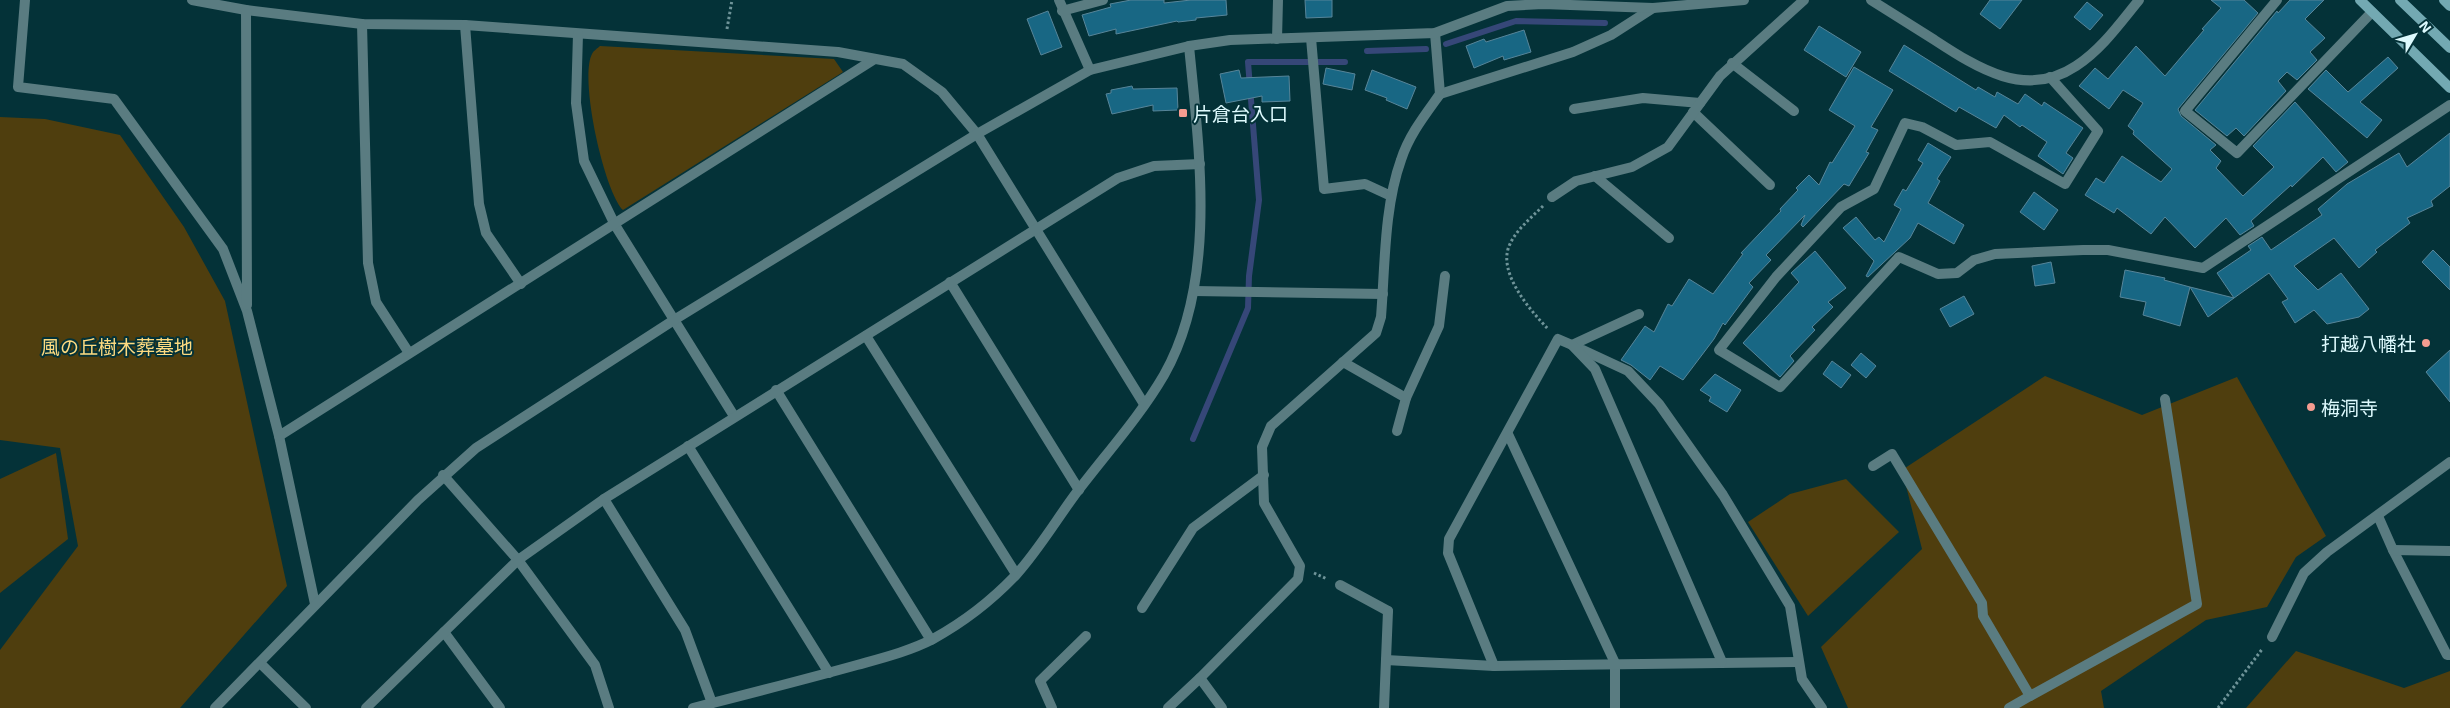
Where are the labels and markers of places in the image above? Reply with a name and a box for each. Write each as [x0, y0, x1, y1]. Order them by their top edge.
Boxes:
place label: 片倉台入口 [1193, 102, 1288, 125]
marker: 片倉台入口 [1177, 107, 1189, 119]
place label: 打越八幡社 [2321, 332, 2416, 355]
marker: 打越八幡社 [2420, 337, 2432, 349]
place label: 梅洞寺 [2321, 396, 2378, 419]
marker: 梅洞寺 [2305, 401, 2317, 413]

